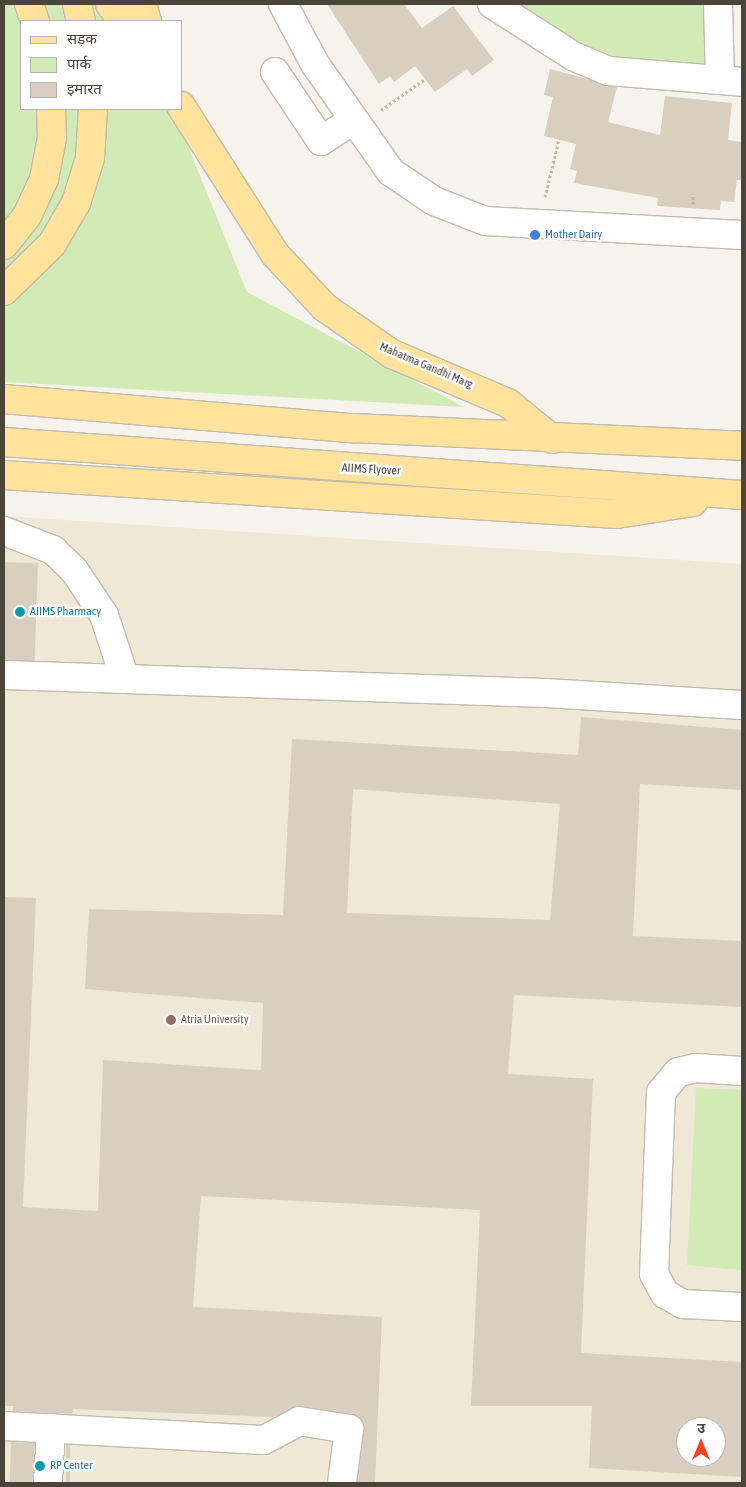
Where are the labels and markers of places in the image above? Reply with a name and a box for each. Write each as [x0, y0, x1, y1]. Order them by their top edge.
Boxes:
place label: Mother Dairy [545, 228, 602, 242]
marker: Mother Dairy [529, 229, 541, 241]
place label: AIIMS Pharmacy [30, 605, 101, 619]
marker: AIIMS Pharmacy [14, 606, 26, 618]
place label: Atria University [181, 1013, 249, 1027]
marker: Atria University [165, 1014, 177, 1026]
place label: RP Center [50, 1459, 93, 1473]
marker: RP Center [34, 1460, 46, 1472]

